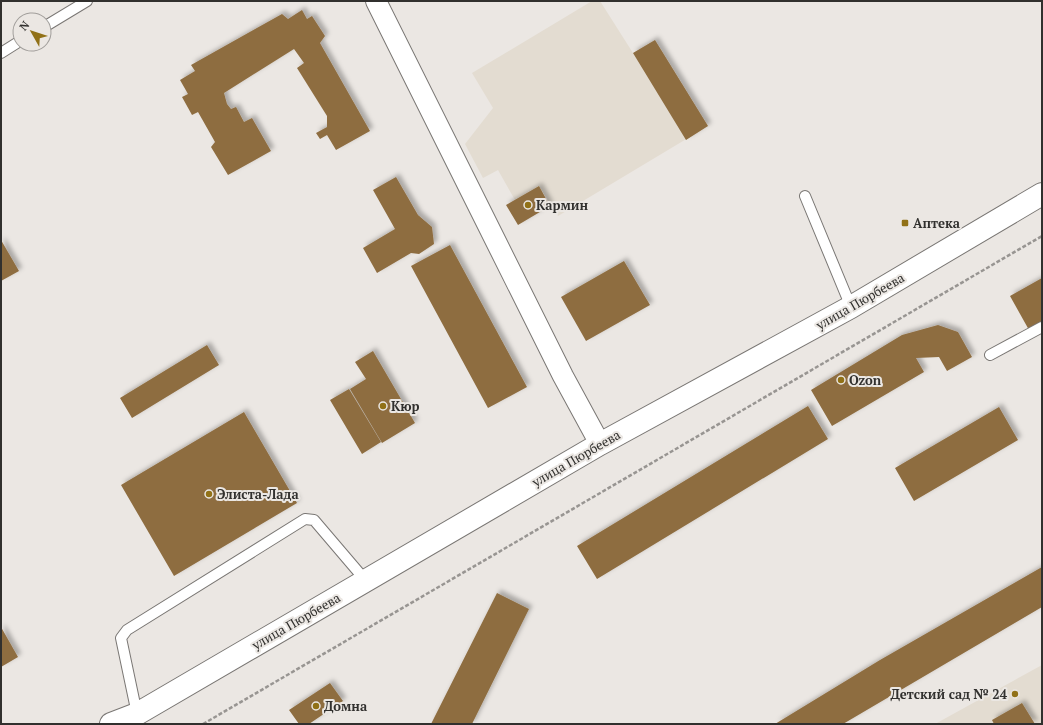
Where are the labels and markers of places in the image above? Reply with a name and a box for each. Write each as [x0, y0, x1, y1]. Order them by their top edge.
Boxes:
place label: Кармин [536, 196, 588, 214]
marker: Кармин [523, 200, 533, 210]
place label: Аптека [913, 214, 961, 232]
marker: Аптека [900, 218, 910, 228]
place label: Ozon [849, 371, 882, 389]
marker: Ozon [836, 375, 846, 385]
place label: Кюр [391, 397, 419, 415]
marker: Кюр [378, 401, 388, 411]
place label: Элиста-Лада [217, 485, 299, 503]
marker: Элиста-Лада [204, 489, 214, 499]
place label: Детский сад № 24 [891, 685, 1008, 703]
marker: Детский сад № 24 [1010, 689, 1020, 699]
place label: Домна [324, 697, 368, 715]
marker: Домна [311, 701, 321, 711]

